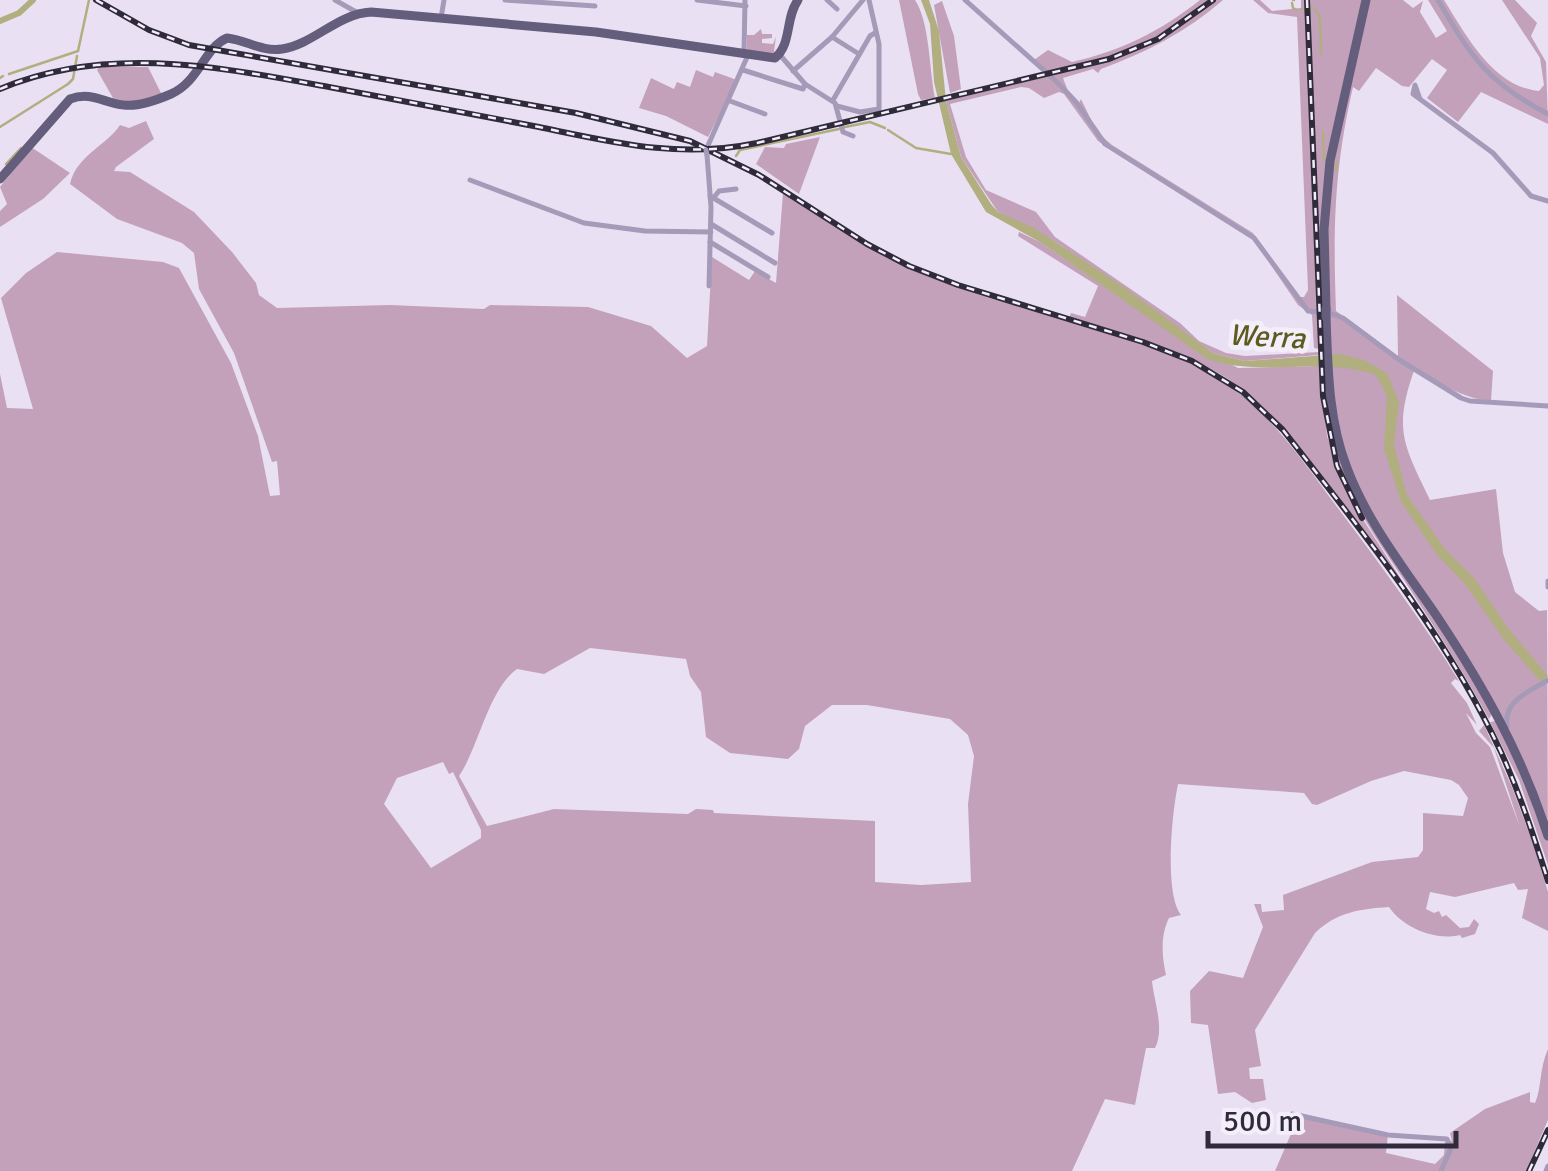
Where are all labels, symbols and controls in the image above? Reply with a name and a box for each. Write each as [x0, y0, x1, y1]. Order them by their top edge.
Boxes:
water label: Werra [1228, 317, 1307, 358]
scale bar [1208, 1086, 1456, 1148]
text: 500 m [1223, 1103, 1302, 1140]

